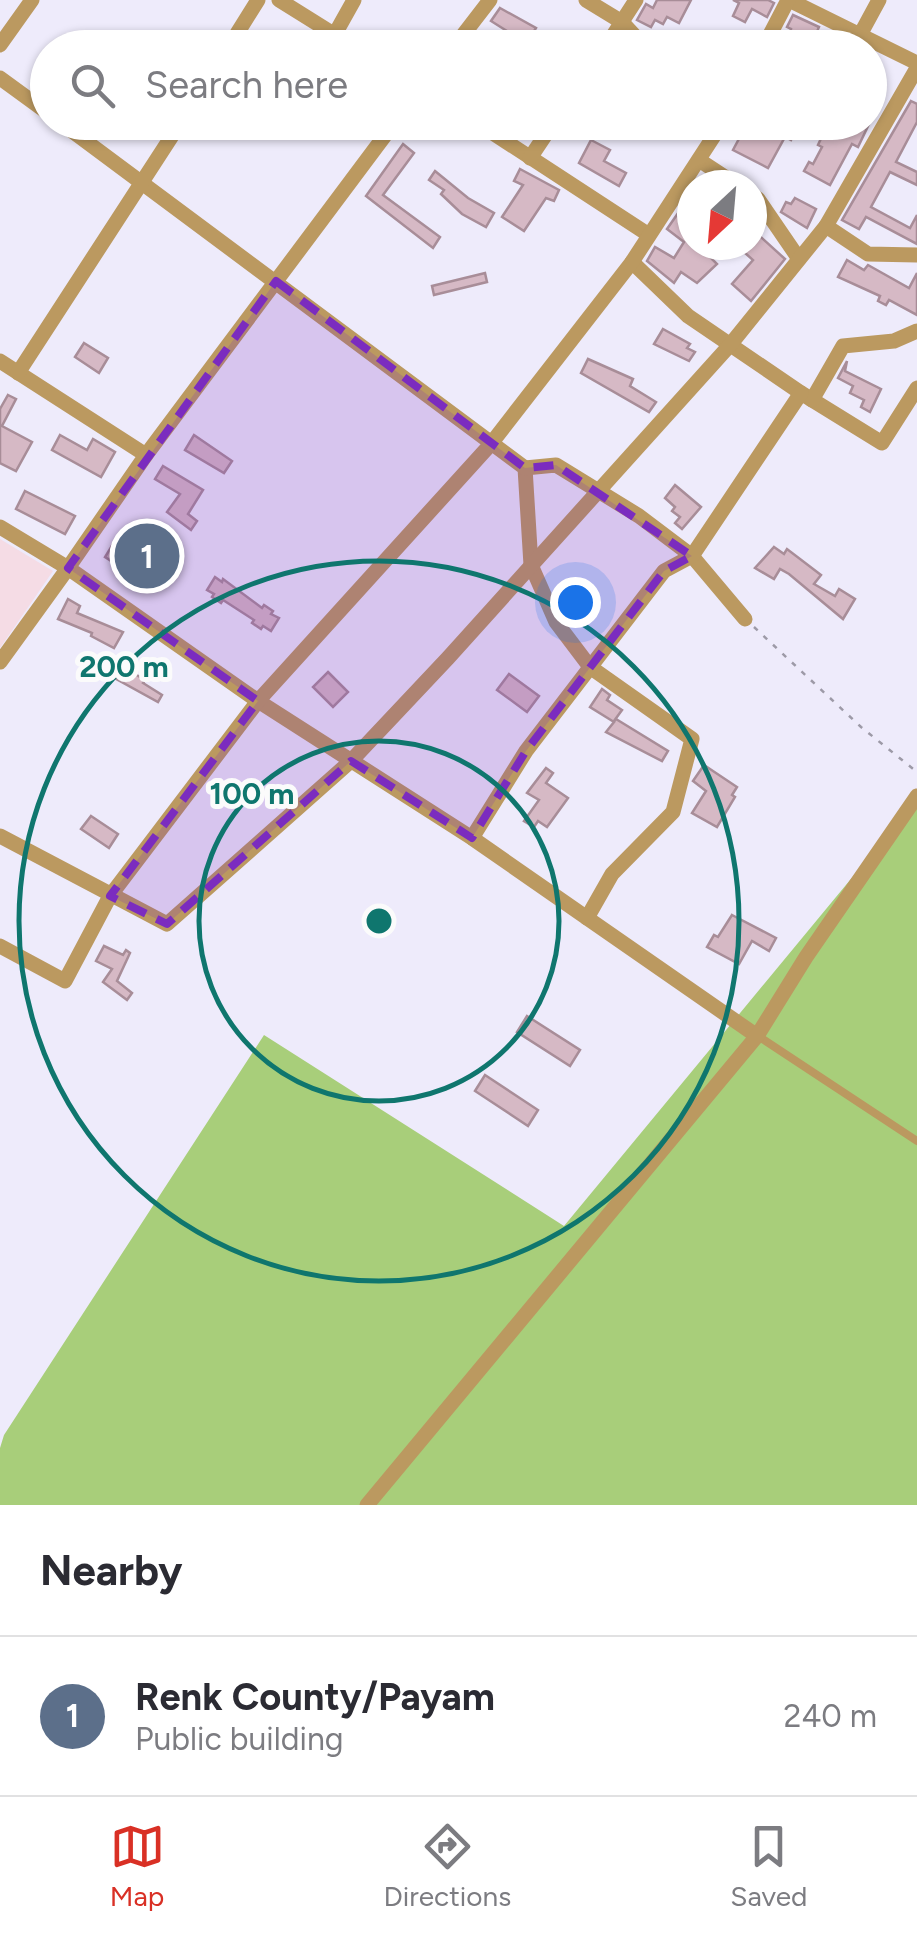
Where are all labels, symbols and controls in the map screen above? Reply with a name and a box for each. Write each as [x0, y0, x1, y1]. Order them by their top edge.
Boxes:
search box [30, 30, 887, 140]
icon: search [65, 58, 120, 113]
text: Search here [145, 62, 348, 108]
north arrow [677, 170, 767, 260]
pin: 1 [114, 518, 180, 594]
your location [550, 577, 601, 628]
text: 200 m [79, 648, 169, 685]
text: 100 m [210, 775, 294, 812]
centre of rings [361, 903, 397, 939]
text: Nearby [40, 1545, 182, 1596]
text: Renk County/Payam [135, 1674, 495, 1720]
text: 1 [66, 1697, 79, 1735]
text: 240 m [784, 1697, 877, 1735]
text: Public building [135, 1720, 344, 1758]
tab: Map [110, 1819, 165, 1913]
tab: Directions [384, 1819, 511, 1913]
tab: Saved [730, 1819, 807, 1913]

